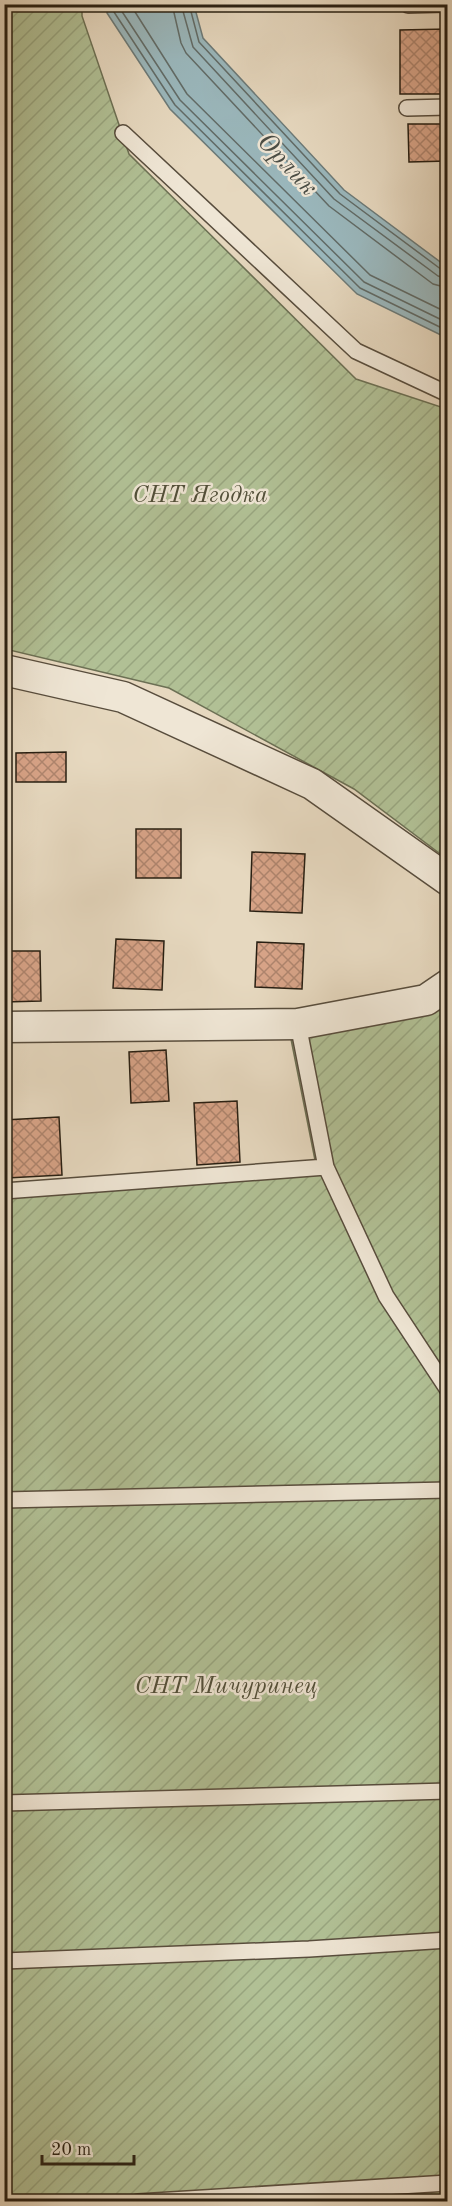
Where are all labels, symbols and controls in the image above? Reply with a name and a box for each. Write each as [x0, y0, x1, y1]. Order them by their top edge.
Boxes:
water label: Орлик [252, 129, 322, 201]
park label: СНТ Ягодка [132, 484, 268, 508]
park label: СНТ Мичуринец [134, 1675, 318, 1699]
scale bar [42, 2128, 134, 2166]
text: 20 m [51, 2141, 91, 2159]

